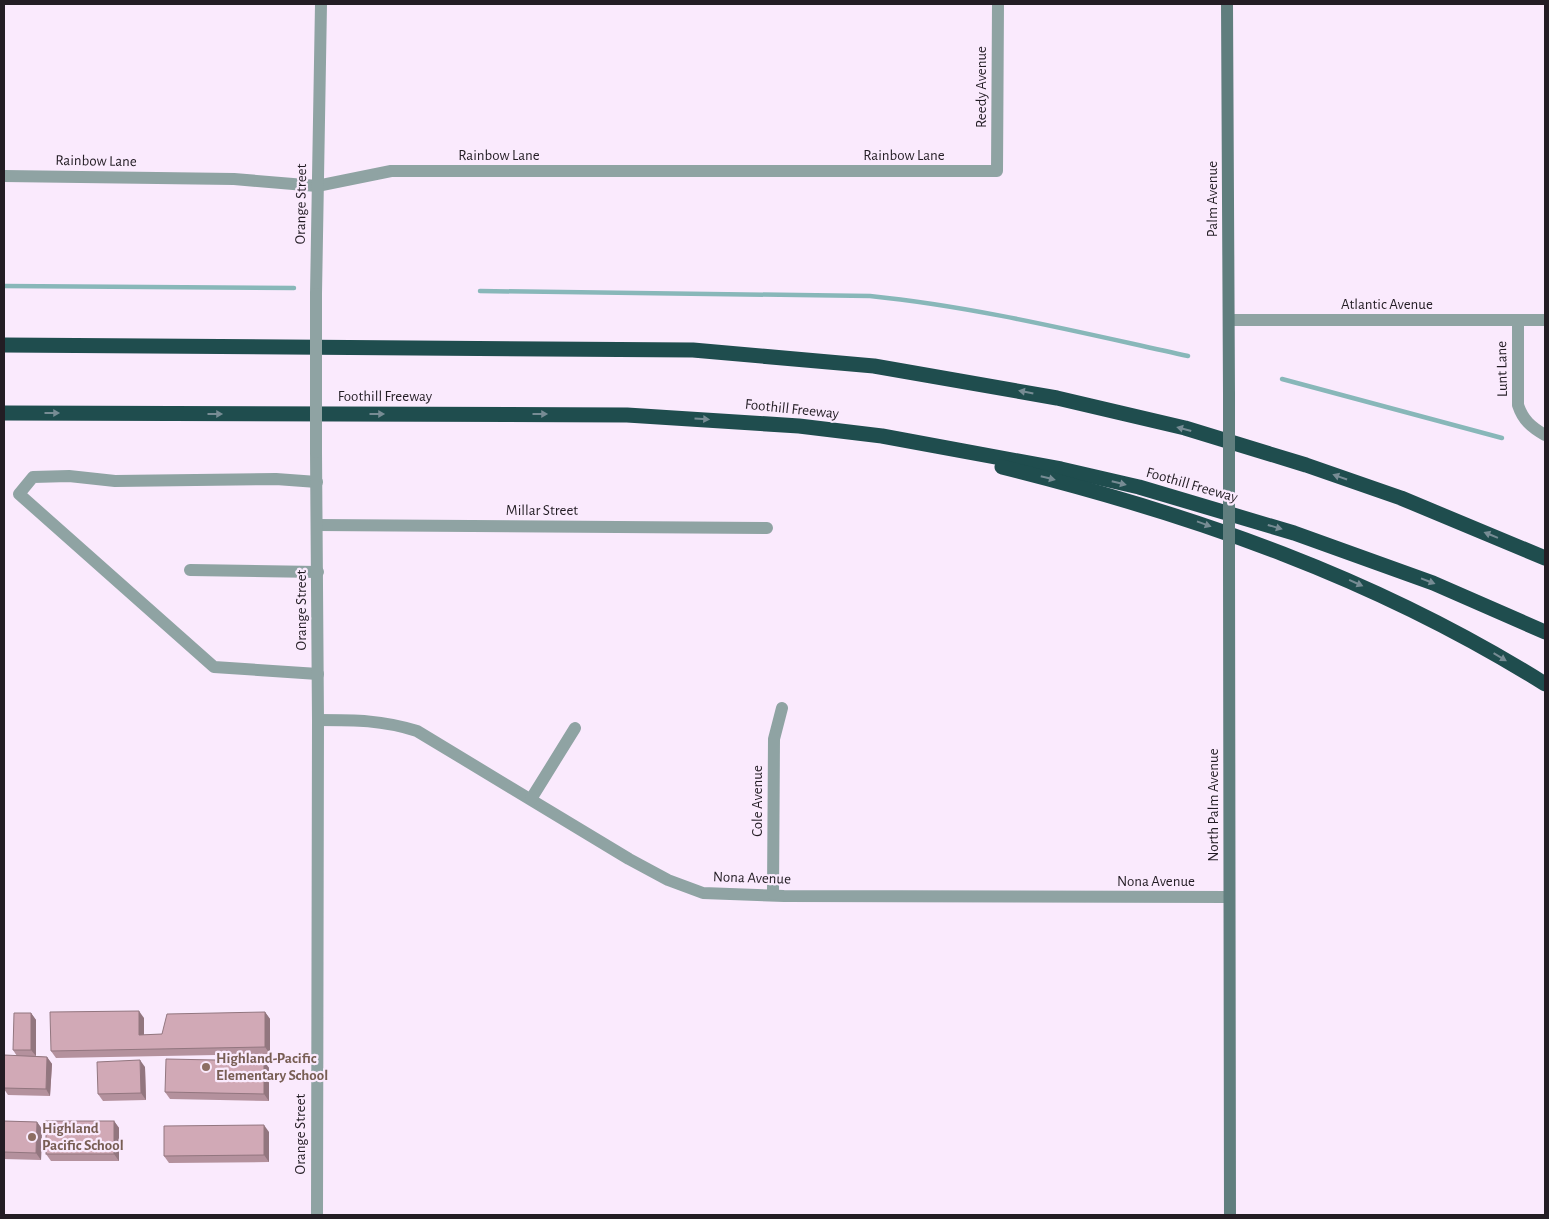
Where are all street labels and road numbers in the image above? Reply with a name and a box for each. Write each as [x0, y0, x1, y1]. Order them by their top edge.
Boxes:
street label: Reedy Avenue [974, 46, 989, 128]
street label: Rainbow Lane [458, 148, 540, 163]
street label: Rainbow Lane [863, 148, 945, 163]
street label: Rainbow Lane [55, 153, 137, 169]
street label: Palm Avenue [1205, 161, 1220, 237]
street label: Orange Street [293, 163, 309, 244]
street label: Atlantic Avenue [1341, 297, 1433, 312]
street label: Lunt Lane [1494, 341, 1510, 397]
street label: Foothill Freeway [338, 389, 433, 404]
street label: Foothill Freeway [744, 397, 840, 421]
street label: Foothill Freeway [1145, 465, 1240, 505]
street label: Millar Street [506, 503, 578, 518]
street label: Orange Street [294, 569, 309, 650]
street label: North Palm Avenue [1206, 748, 1221, 862]
street label: Cole Avenue [750, 765, 765, 837]
street label: Nona Avenue [713, 869, 791, 887]
street label: Nona Avenue [1117, 874, 1195, 889]
street label: Orange Street [293, 1093, 308, 1174]

